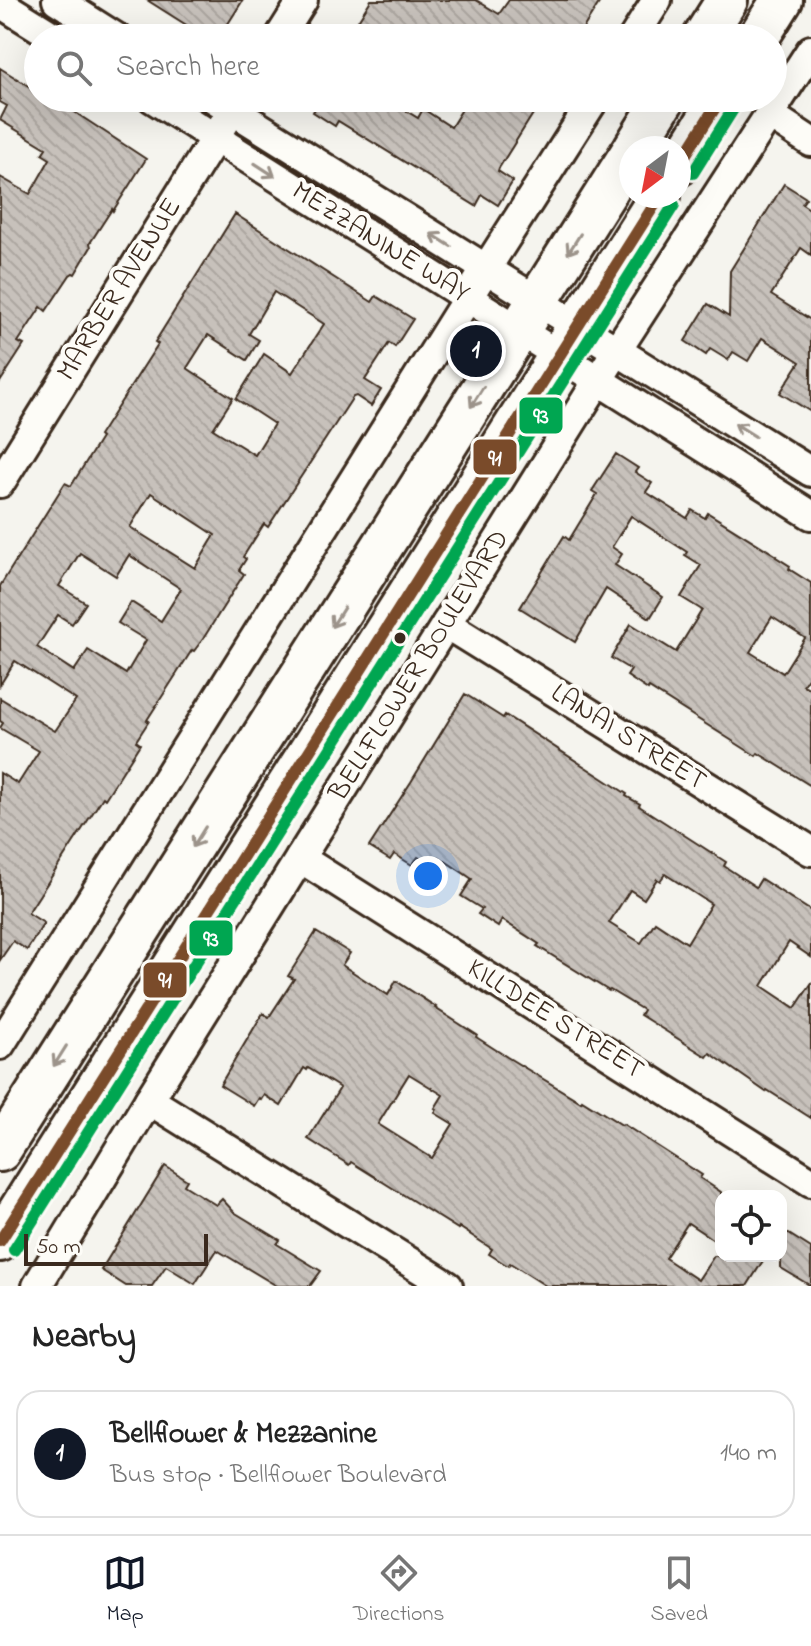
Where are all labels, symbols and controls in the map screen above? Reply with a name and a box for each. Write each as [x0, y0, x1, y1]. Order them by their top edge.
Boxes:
search box [24, 24, 787, 112]
icon: search [52, 46, 96, 90]
text: Search here [116, 46, 260, 90]
north arrow [619, 136, 691, 208]
one-way arrow [253, 162, 276, 178]
street label: MEZZANINE WAY [283, 172, 477, 314]
street label: MARBER AVENUE [47, 191, 193, 389]
one-way arrow [430, 232, 453, 248]
one-way arrow [565, 233, 582, 255]
pin: 1 [450, 321, 502, 381]
one-way arrow [469, 386, 486, 408]
line badge: 93 [518, 396, 564, 435]
text: 93 [532, 402, 549, 434]
one-way arrow [734, 422, 757, 438]
line badge: 91 [472, 438, 518, 476]
text: 91 [487, 444, 502, 476]
street label: BELLFLOWER BOULEVARD [319, 522, 520, 811]
one-way arrow [330, 605, 346, 628]
unlabelled marker [392, 630, 408, 646]
street label: LANAI STREET [542, 674, 714, 802]
one-way arrow [191, 825, 207, 848]
your location [408, 856, 448, 896]
line badge: 93 [188, 919, 234, 957]
text: 93 [202, 925, 219, 957]
street label: KILLDEE STREET [459, 949, 651, 1091]
line badge: 91 [142, 961, 188, 999]
text: 91 [157, 966, 172, 998]
one-way arrow [52, 1045, 69, 1067]
map controls [715, 1190, 787, 1262]
button: locate [715, 1190, 787, 1262]
scale bar [24, 1230, 208, 1266]
text: 50 m [36, 1232, 81, 1264]
text: Nearby [32, 1313, 136, 1363]
text: Bellflower & Mezzanine [110, 1413, 377, 1457]
text: 1 [56, 1435, 64, 1473]
text: 140 m [720, 1435, 777, 1473]
text: Bus stop · Bellflower Boulevard [110, 1457, 447, 1495]
tab: Map [103, 1551, 147, 1631]
tab: Directions [353, 1551, 444, 1631]
tab: Saved [651, 1551, 708, 1631]

